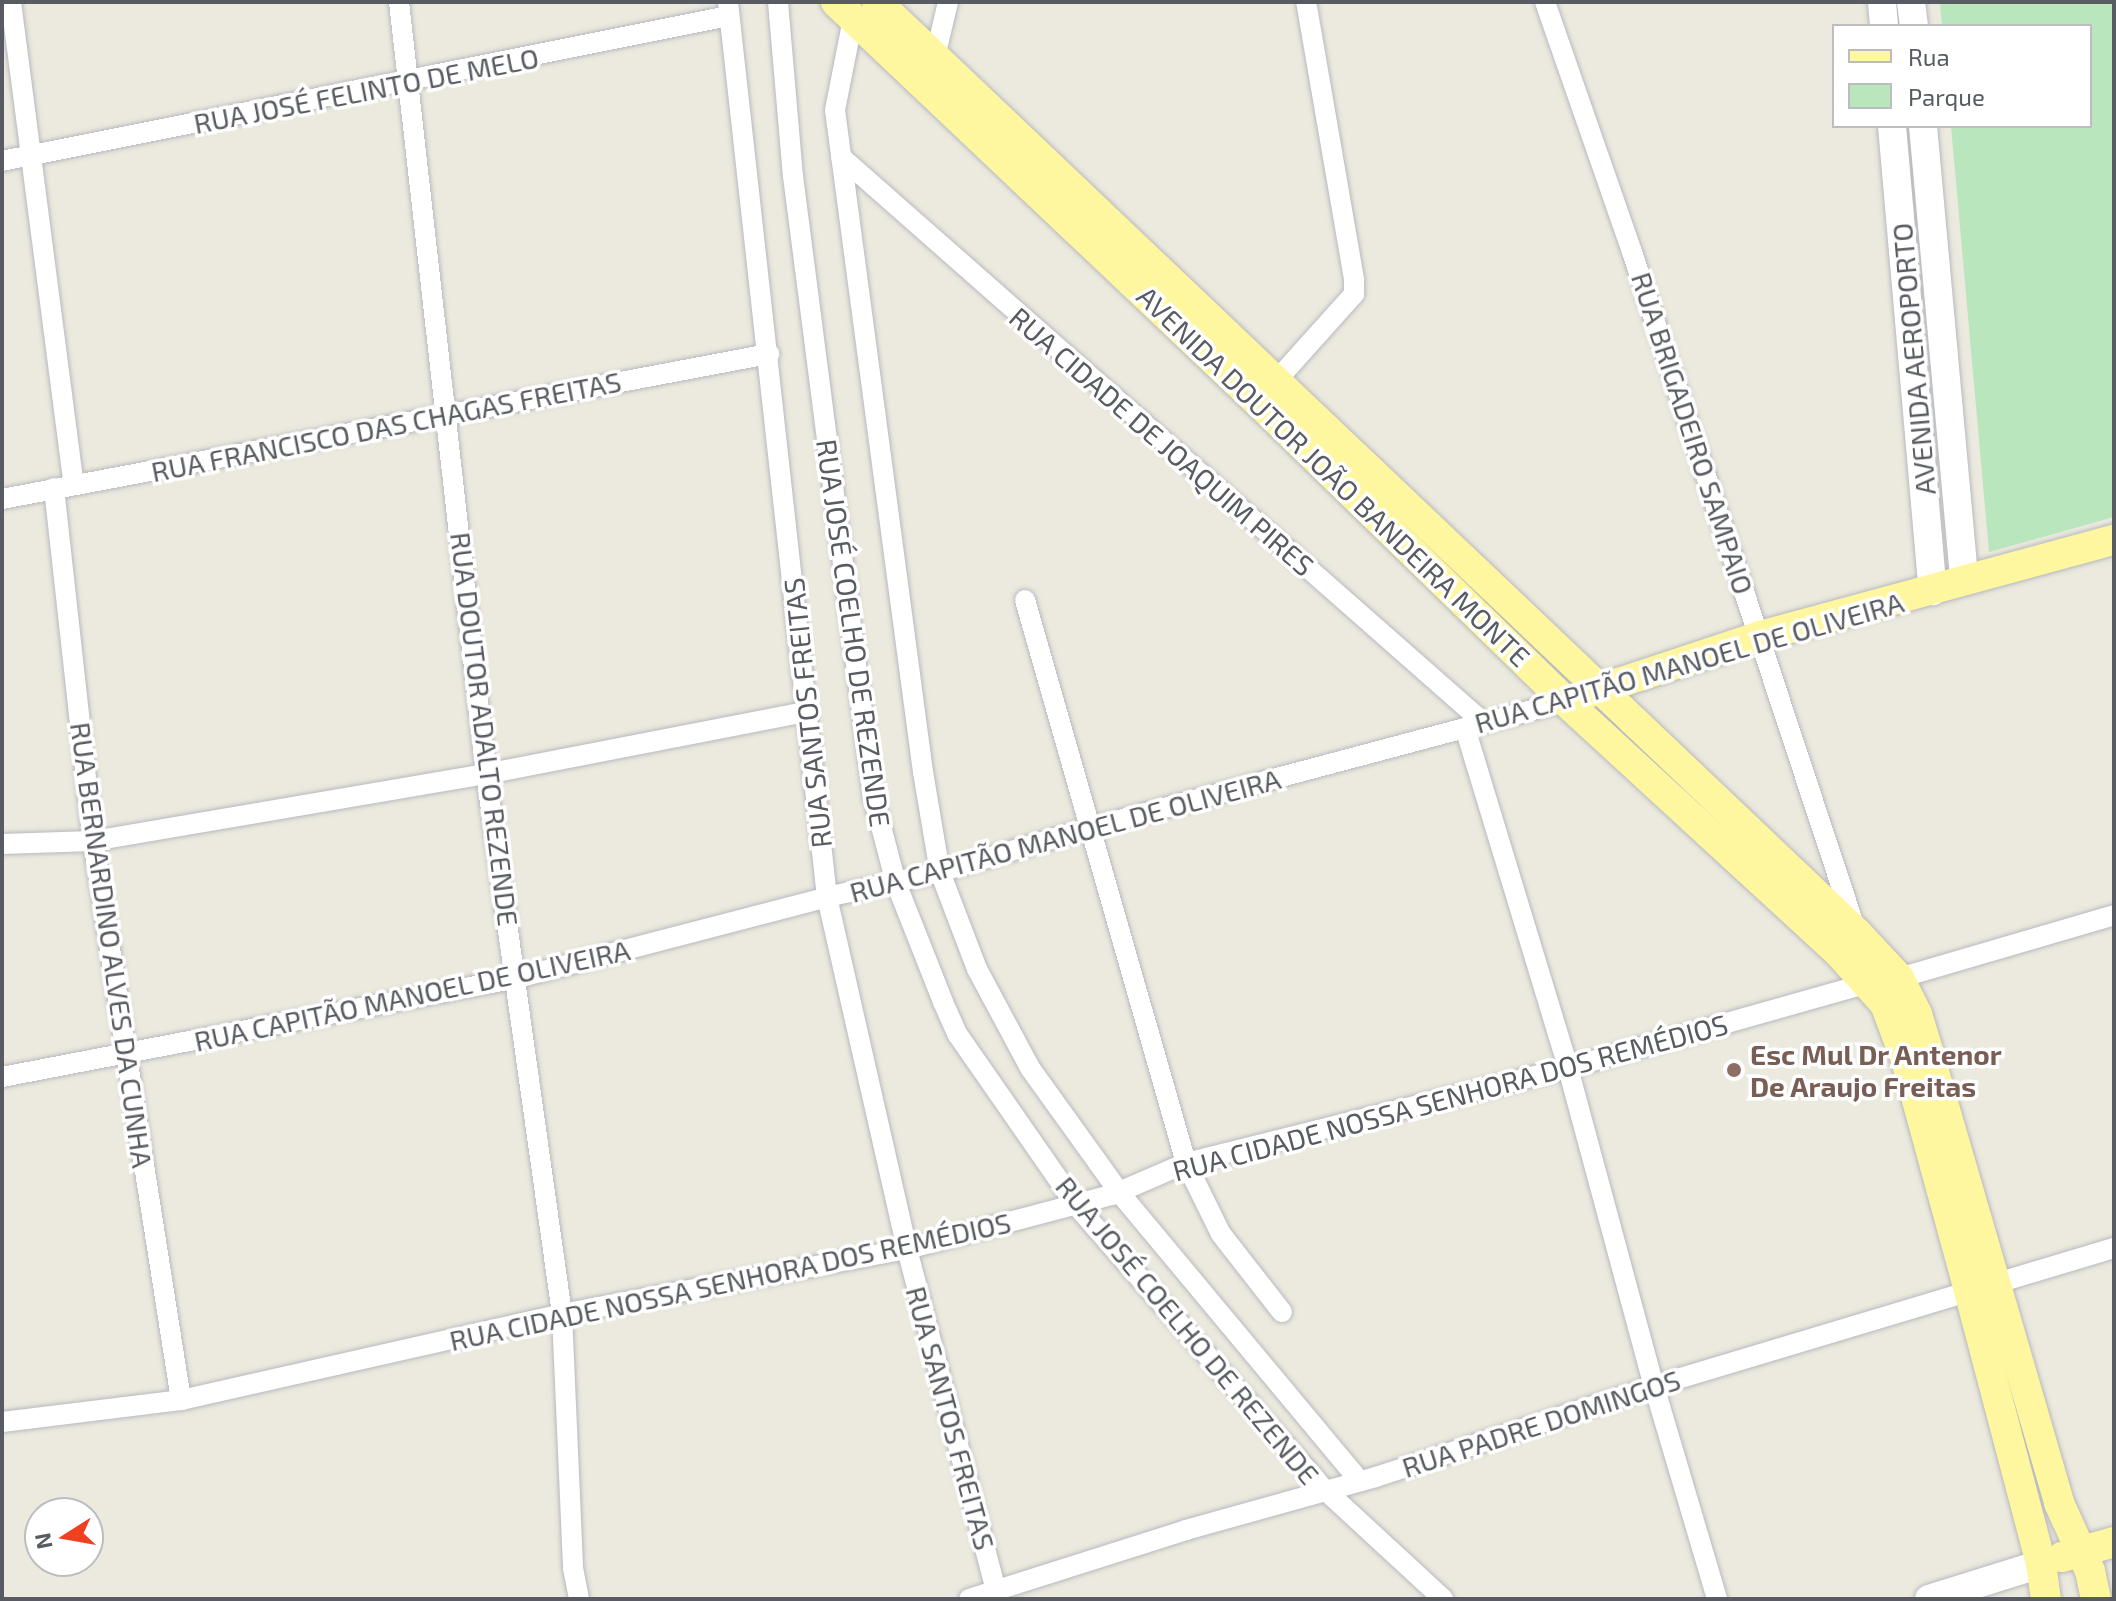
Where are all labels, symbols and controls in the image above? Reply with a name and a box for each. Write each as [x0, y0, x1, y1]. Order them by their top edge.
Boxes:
legend [1832, 24, 2092, 128]
street label: RUA JOSÉ FELINTO DE MELO [190, 40, 542, 140]
text: Rua [1908, 42, 1950, 71]
text: Parque [1908, 82, 1985, 111]
street label: AVENIDA AEROPORTO [1884, 221, 1942, 497]
street label: RUA BRIGADEIRO SAMPAIO [1625, 268, 1761, 598]
street label: AVENIDA DOUTOR JOÃO BANDEIRA MONTE [1130, 278, 1538, 674]
street label: RUA CIDADE DE JOAQUIM PIRES [1003, 299, 1321, 583]
street label: RUA FRANCISCO DAS CHAGAS FREITAS [148, 364, 624, 488]
street label: RUA JOSÉ COELHO DE REZENDE [810, 436, 898, 830]
street label: RUA DOUTOR ADALTO REZENDE [444, 530, 526, 928]
street label: RUA SANTOS FREITAS [776, 576, 838, 850]
street label: RUA CAPITÃO MANOEL DE OLIVEIRA [1470, 584, 1908, 740]
street label: RUA BERNARDINO ALVES DA CUNHA [64, 719, 160, 1171]
street label: RUA CAPITÃO MANOEL DE OLIVEIRA [845, 761, 1285, 909]
street label: RUA CAPITÃO MANOEL DE OLIVEIRA [190, 932, 634, 1058]
street label: RUA CIDADE NOSSA SENHORA DOS REMÉDIOS [1168, 1006, 1732, 1188]
place label: Esc Mul Dr Antenor De Araujo Freitas [1750, 1037, 2004, 1103]
marker: Esc Mul Dr Antenor De Araujo Freitas [1725, 1061, 1743, 1079]
street label: RUA JOSÉ COELHO DE REZENDE [1049, 1169, 1327, 1491]
street label: RUA CIDADE NOSSA SENHORA DOS REMÉDIOS [445, 1205, 1015, 1357]
street label: RUA SANTOS FREITAS [900, 1282, 1002, 1554]
street label: RUA PADRE DOMINGOS [1397, 1362, 1685, 1484]
north arrow [24, 1497, 104, 1577]
text: N [28, 1531, 57, 1551]

